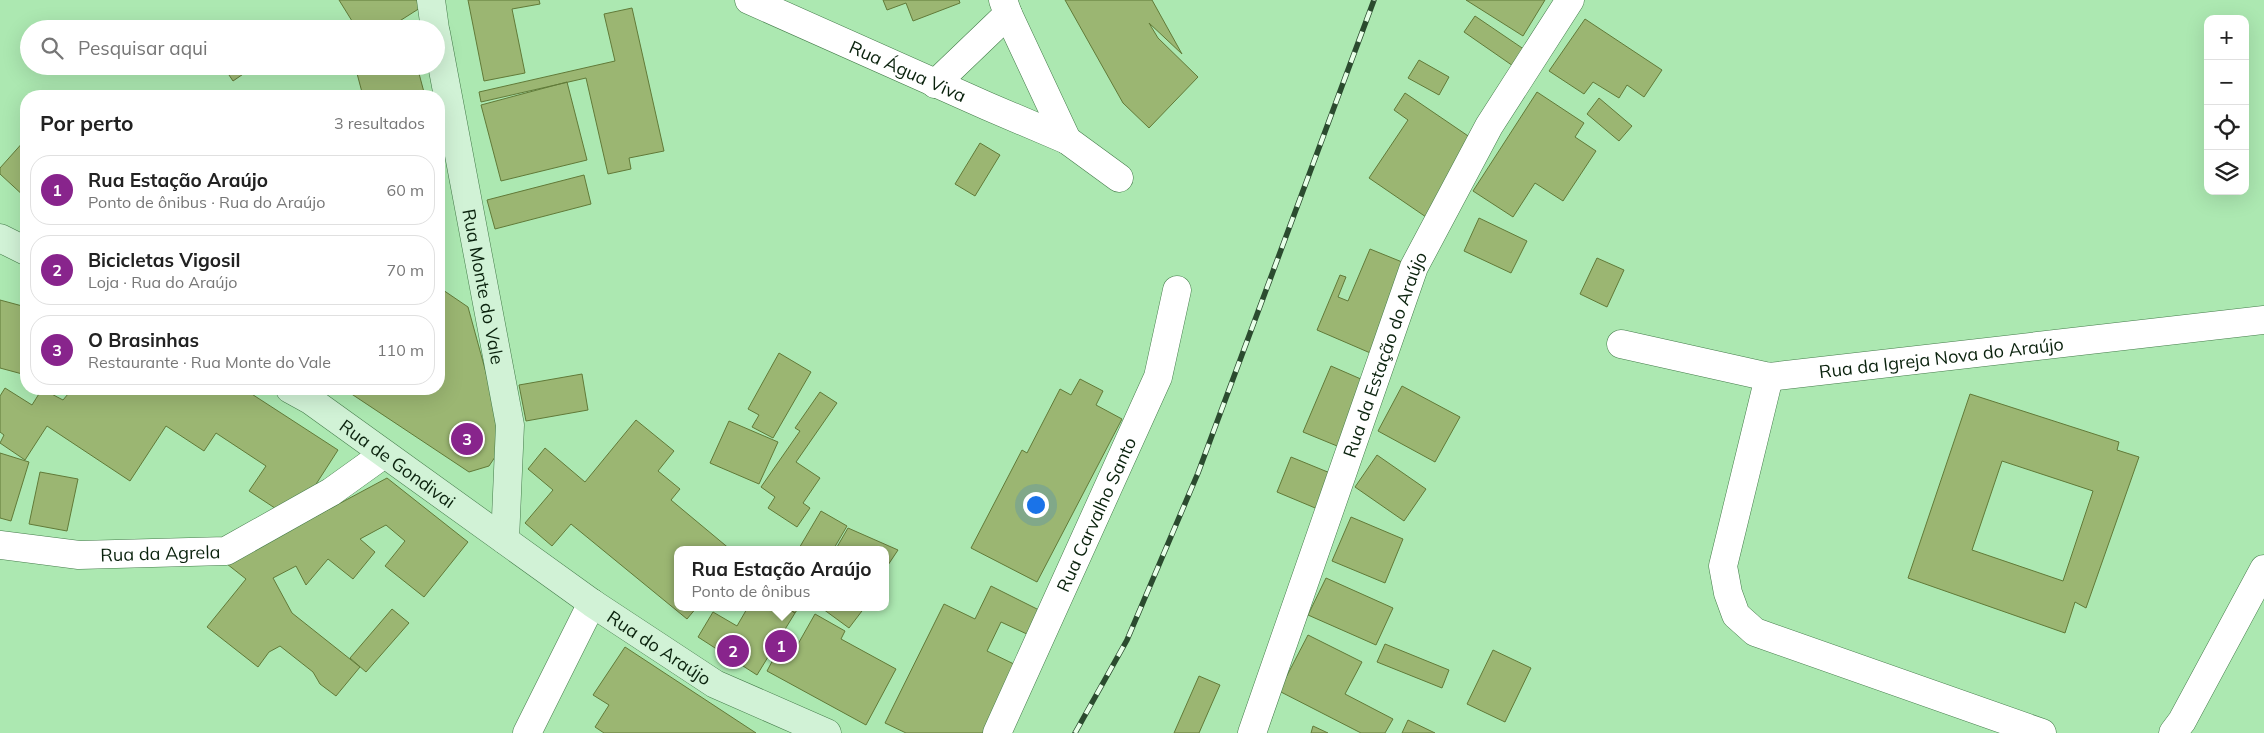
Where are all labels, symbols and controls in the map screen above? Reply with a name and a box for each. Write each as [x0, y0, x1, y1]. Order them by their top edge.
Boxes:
map controls [2204, 15, 2249, 195]
button: + [2204, 15, 2249, 60]
search box [20, 20, 445, 75]
icon: search [38, 34, 66, 62]
street label: Rua Água Viva [846, 35, 970, 107]
text: Pesquisar aqui [78, 36, 208, 60]
button: − [2204, 60, 2249, 105]
button: locate [2204, 105, 2249, 150]
text: Por perto [40, 110, 134, 136]
text: 3 resultados [334, 113, 425, 133]
button: layers [2204, 150, 2249, 195]
text: Rua Estação Araújo [88, 168, 268, 192]
text: 1 [52, 180, 62, 200]
text: 60 m [387, 180, 424, 200]
text: Ponto de ônibus · Rua do Araújo [88, 192, 325, 212]
street label: Rua Monte do Vale [458, 207, 510, 366]
street label: Rua da Estação do Araújo [1337, 247, 1432, 461]
text: Bicicletas Vigosil [88, 248, 240, 272]
text: 2 [52, 260, 62, 280]
text: 70 m [387, 260, 424, 280]
text: Loja · Rua do Araújo [88, 272, 238, 292]
text: O Brasinhas [88, 328, 199, 352]
street label: Rua da Igreja Nova do Araújo [1818, 332, 2065, 383]
text: 3 [52, 340, 62, 360]
text: 110 m [377, 340, 424, 360]
text: Restaurante · Rua Monte do Vale [88, 352, 331, 372]
street label: Rua de Gondivai [335, 414, 460, 513]
pin: 3 [451, 420, 483, 458]
street label: Rua Carvalho Santo [1051, 433, 1141, 595]
your location [1023, 492, 1049, 518]
street label: Rua da Agrela [100, 540, 221, 566]
popup [674, 546, 889, 611]
text: Rua Estação Araújo [691, 557, 872, 581]
text: Ponto de ônibus [691, 581, 810, 601]
street label: Rua do Araújo [603, 605, 716, 690]
pin: 1 [765, 627, 797, 665]
pin: 2 [717, 632, 749, 670]

